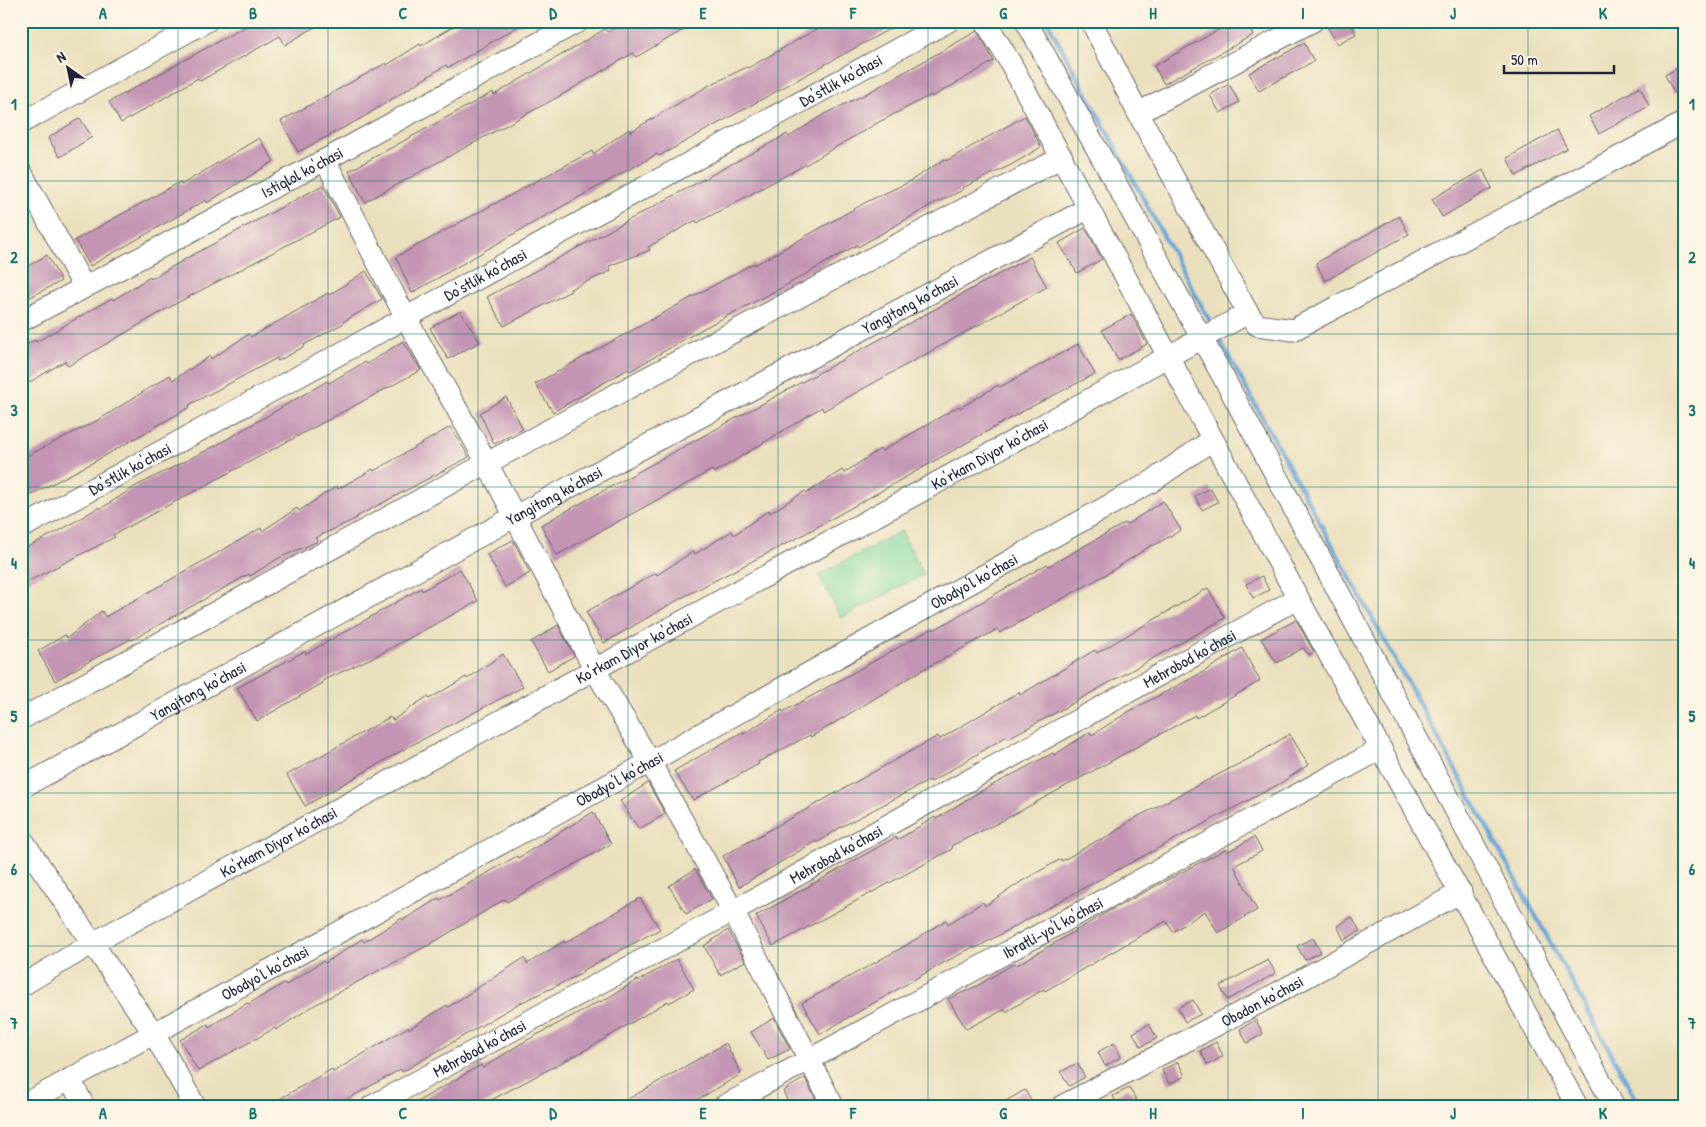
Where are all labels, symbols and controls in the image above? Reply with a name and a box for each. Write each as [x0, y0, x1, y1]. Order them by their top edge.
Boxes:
text: A [99, 2, 107, 24]
text: B [249, 2, 257, 24]
text: C [399, 2, 408, 24]
text: D [549, 2, 557, 24]
text: E [699, 2, 707, 24]
text: F [849, 2, 857, 24]
text: G [999, 2, 1007, 24]
text: H [1149, 2, 1157, 24]
text: I [1301, 2, 1305, 24]
text: J [1450, 2, 1456, 24]
text: K [1599, 2, 1608, 24]
north arrow [42, 42, 92, 92]
scale bar [1504, 42, 1614, 74]
text: N [52, 46, 69, 67]
street label: Do'stlik ko'chasi [795, 49, 886, 112]
text: 50 m [1511, 49, 1538, 70]
text: 1 [11, 93, 17, 115]
text: 1 [1689, 93, 1695, 115]
street label: Istiqlol ko'chasi [257, 141, 347, 203]
street label: Do'stlik ko'chasi [440, 243, 531, 306]
text: 2 [10, 246, 18, 268]
text: 2 [1688, 246, 1696, 268]
street label: Yangitong ko'chasi [858, 269, 962, 339]
text: 3 [10, 399, 18, 421]
text: 3 [1688, 399, 1696, 421]
street label: Ko'rkam Diyor ko'chasi [927, 413, 1052, 495]
street label: Do'stlik ko'chasi [84, 437, 175, 500]
street label: Yangitong ko'chasi [502, 461, 606, 530]
street label: Obodyo'l ko'chasi [926, 548, 1022, 614]
text: 4 [11, 552, 17, 574]
text: 4 [1689, 552, 1695, 574]
street label: Ko'rkam Diyor ko'chasi [572, 607, 696, 689]
street label: Mehrobod ko'chasi [1139, 624, 1240, 693]
street label: Yangitong ko'chasi [146, 656, 250, 726]
text: 5 [11, 705, 18, 727]
text: 5 [1689, 705, 1696, 727]
street label: Obodyo'l ko'chasi [572, 746, 667, 812]
street label: Ko'rkam Diyor ko'chasi [216, 801, 341, 883]
street label: Mehrobod ko'chasi [786, 819, 886, 889]
text: 6 [11, 858, 18, 880]
text: 6 [1689, 858, 1696, 880]
street label: Ibratli-yo'l ko'chasi [999, 891, 1107, 964]
street label: Obodyo'l ko'chasi [217, 940, 313, 1005]
street label: Obodon ko'chasi [1217, 970, 1307, 1032]
text: 7 [9, 1012, 18, 1034]
text: 7 [1687, 1012, 1696, 1034]
street label: Mehrobod ko'chasi [429, 1014, 530, 1082]
text: A [99, 1102, 107, 1124]
text: B [249, 1102, 257, 1124]
text: C [399, 1102, 408, 1124]
text: D [549, 1102, 557, 1124]
text: E [699, 1102, 707, 1124]
text: F [849, 1102, 857, 1124]
text: G [999, 1102, 1007, 1124]
text: H [1149, 1102, 1157, 1124]
text: I [1301, 1102, 1305, 1124]
text: J [1450, 1102, 1456, 1124]
text: K [1599, 1102, 1608, 1124]

